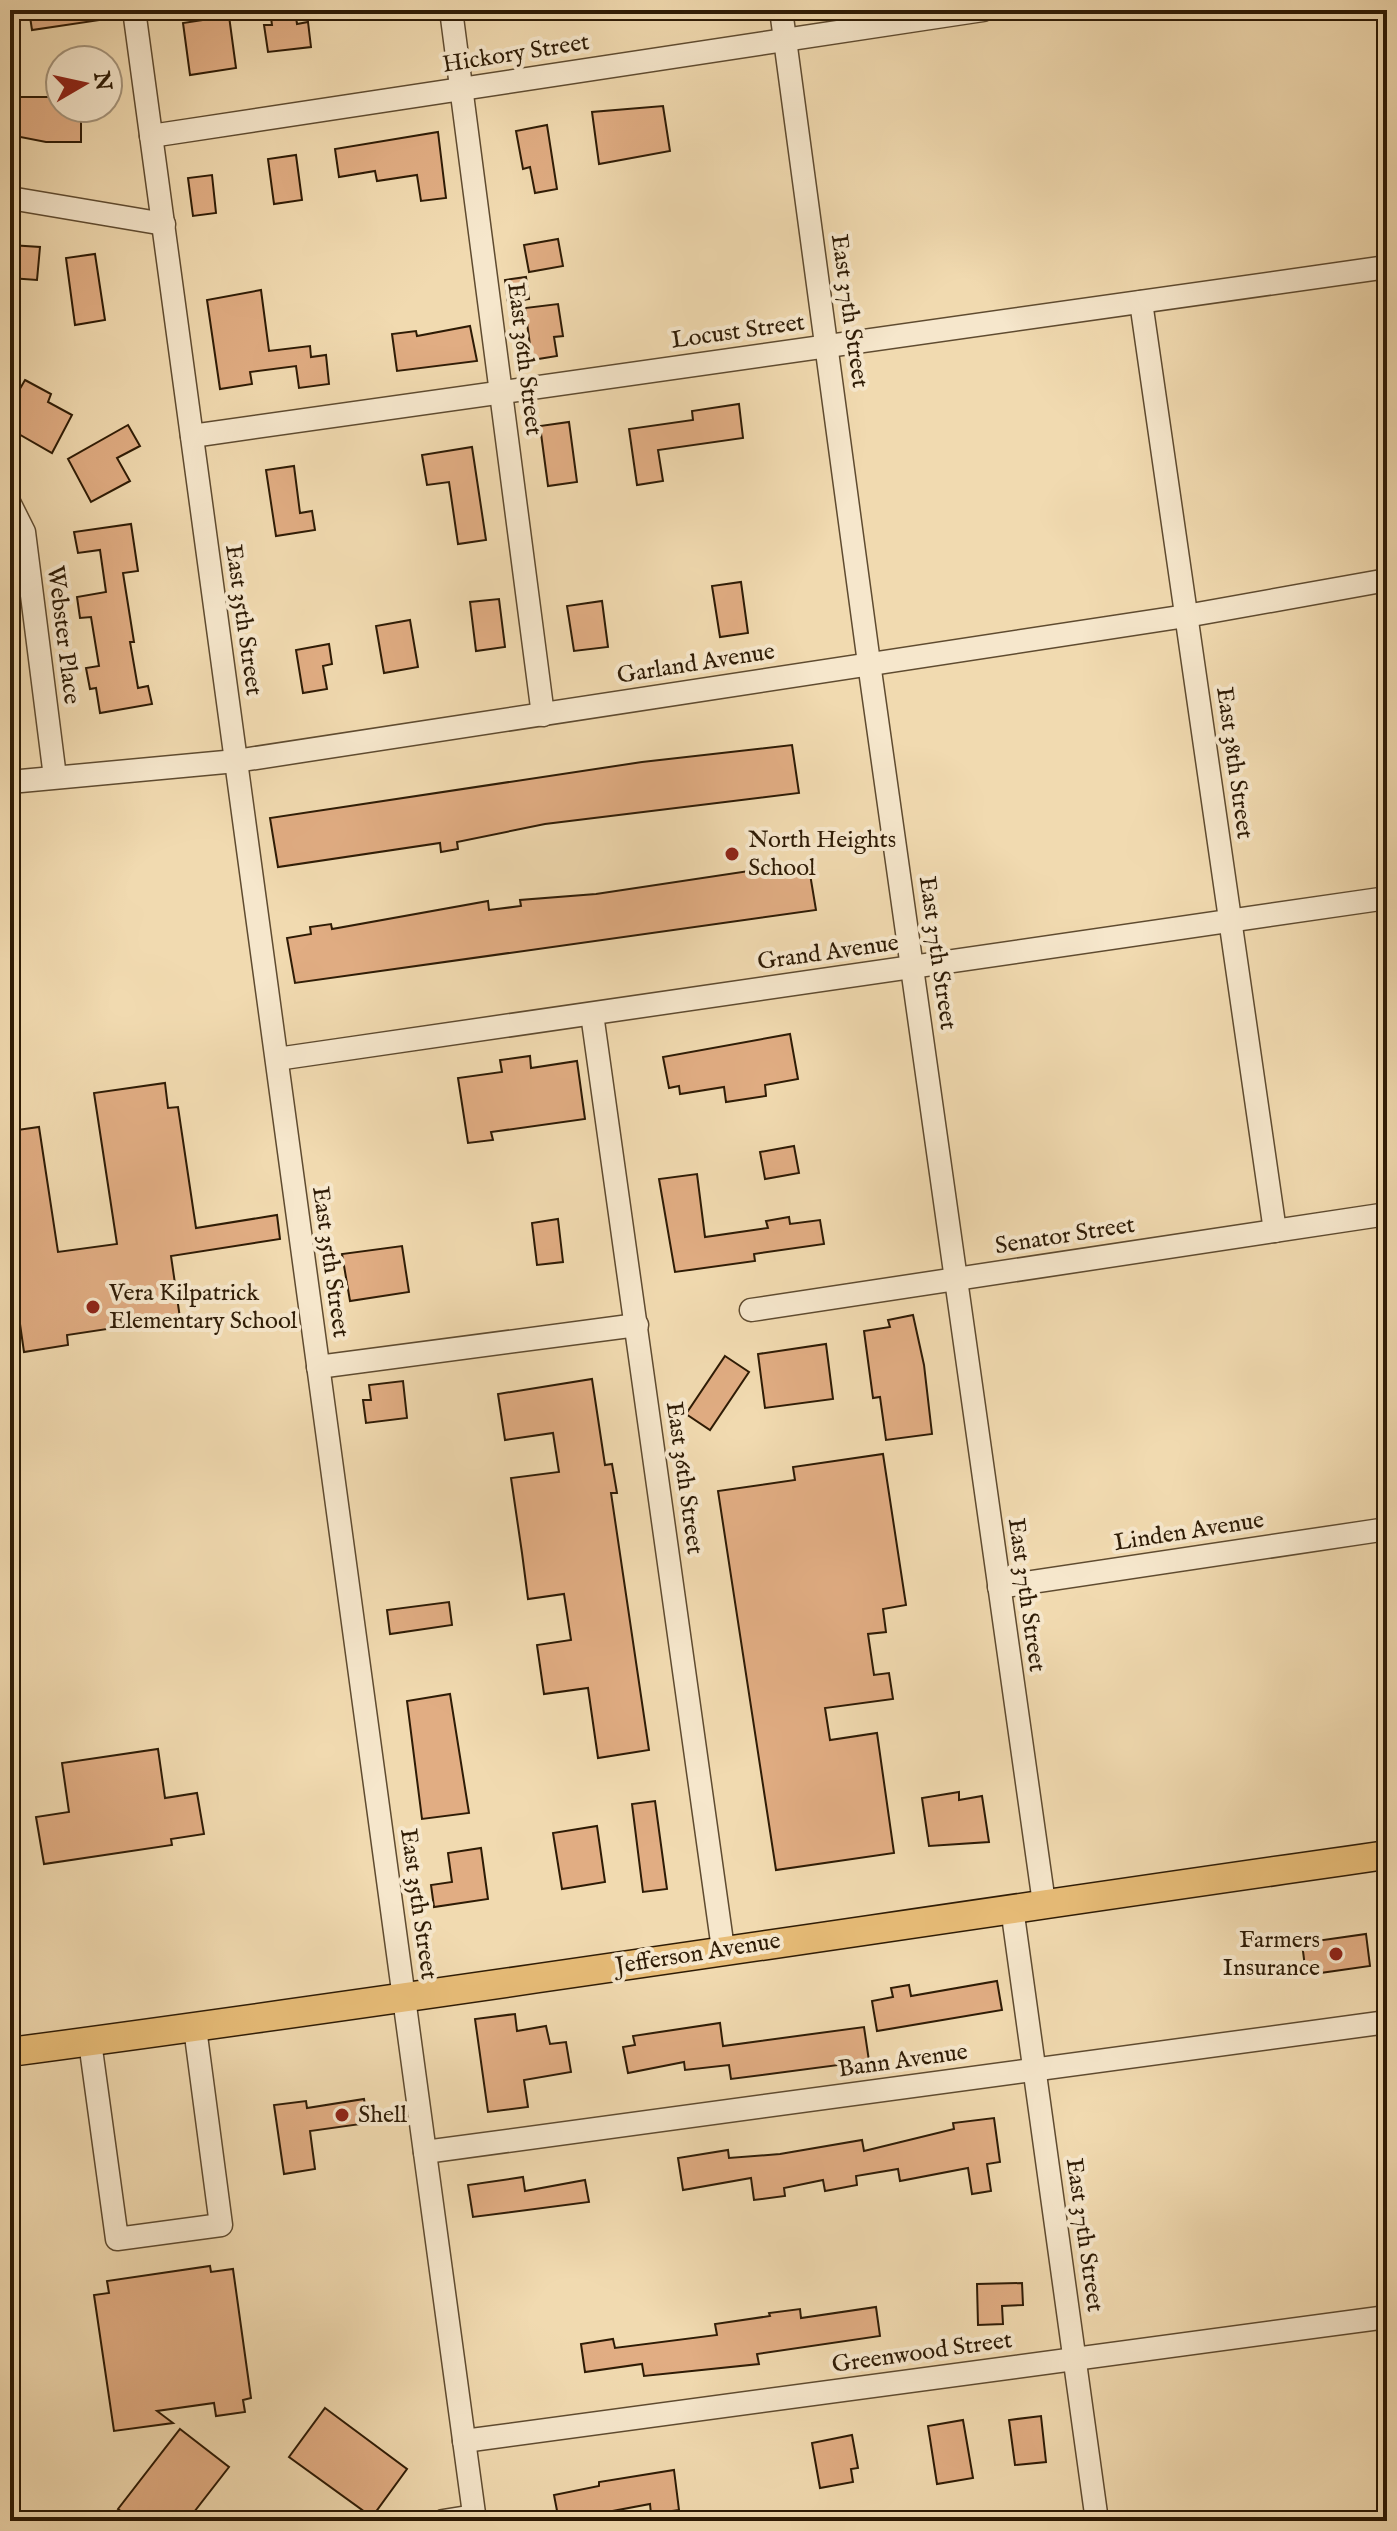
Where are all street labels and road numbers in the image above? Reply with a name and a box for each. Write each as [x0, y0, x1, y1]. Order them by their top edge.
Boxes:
street label: Hickory Street [440, 27, 592, 81]
street label: East 37th Street [823, 232, 875, 390]
street label: East 36th Street [499, 281, 549, 437]
street label: Locust Street [669, 307, 807, 357]
street label: East 35th Street [217, 542, 269, 698]
street label: Webster Place [39, 564, 87, 706]
street label: Garland Avenue [615, 636, 777, 692]
street label: East 38th Street [1208, 685, 1260, 841]
street label: East 37th Street [911, 874, 963, 1032]
street label: Grand Avenue [755, 928, 901, 978]
street label: East 35th Street [304, 1184, 356, 1340]
street label: Senator Street [993, 1210, 1137, 1262]
street label: East 36th Street [658, 1400, 710, 1556]
street label: Linden Avenue [1112, 1505, 1266, 1559]
street label: East 37th Street [1000, 1516, 1052, 1674]
street label: East 35th Street [392, 1826, 444, 1982]
street label: Jefferson Avenue [610, 1926, 783, 1983]
street label: Bann Avenue [836, 2037, 970, 2085]
street label: East 37th Street [1058, 2156, 1110, 2314]
street label: Greenwood Street [830, 2325, 1014, 2381]

